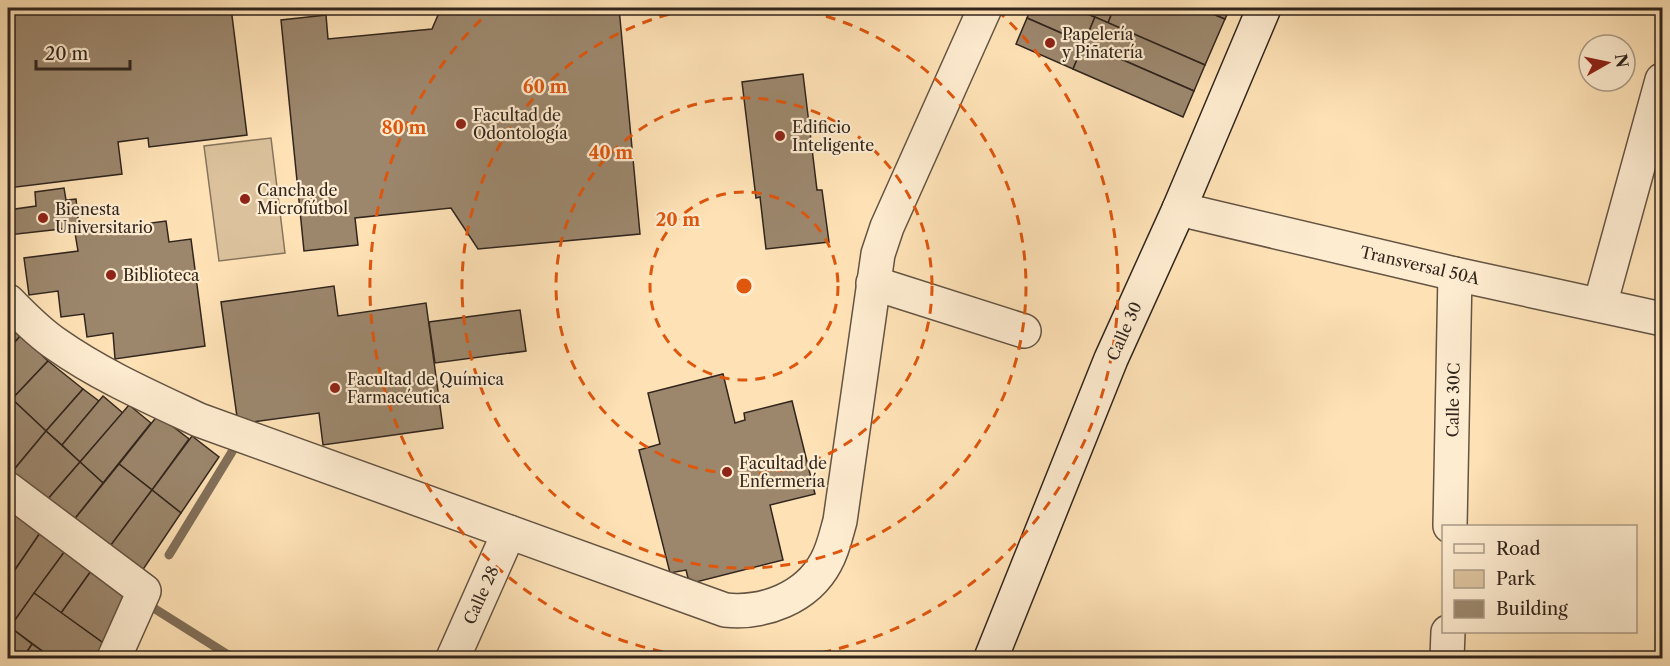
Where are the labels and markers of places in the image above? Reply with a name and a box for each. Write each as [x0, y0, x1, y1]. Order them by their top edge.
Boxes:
place label: Papelería y Piñatería [1061, 24, 1144, 62]
marker: Papelería y Piñatería [1043, 36, 1057, 50]
place label: Facultad de Odontología [473, 105, 568, 143]
marker: Facultad de Odontología [454, 117, 468, 131]
place label: Edificio Inteligente [792, 117, 874, 155]
marker: Edificio Inteligente [773, 129, 787, 143]
place label: Cancha de Microfútbol [257, 180, 348, 218]
marker: Cancha de Microfútbol [238, 192, 252, 206]
place label: Bienesta Universitario [55, 199, 153, 237]
marker: Bienesta Universitario [36, 211, 50, 225]
place label: Biblioteca [123, 265, 200, 285]
marker: Biblioteca [104, 268, 118, 282]
centre of rings [734, 276, 754, 296]
place label: Facultad de Química Farmacéutica [347, 369, 505, 407]
marker: Facultad de Química Farmacéutica [328, 381, 342, 395]
place label: Facultad de Enfermería [739, 453, 827, 491]
marker: Facultad de Enfermería [720, 465, 734, 479]

